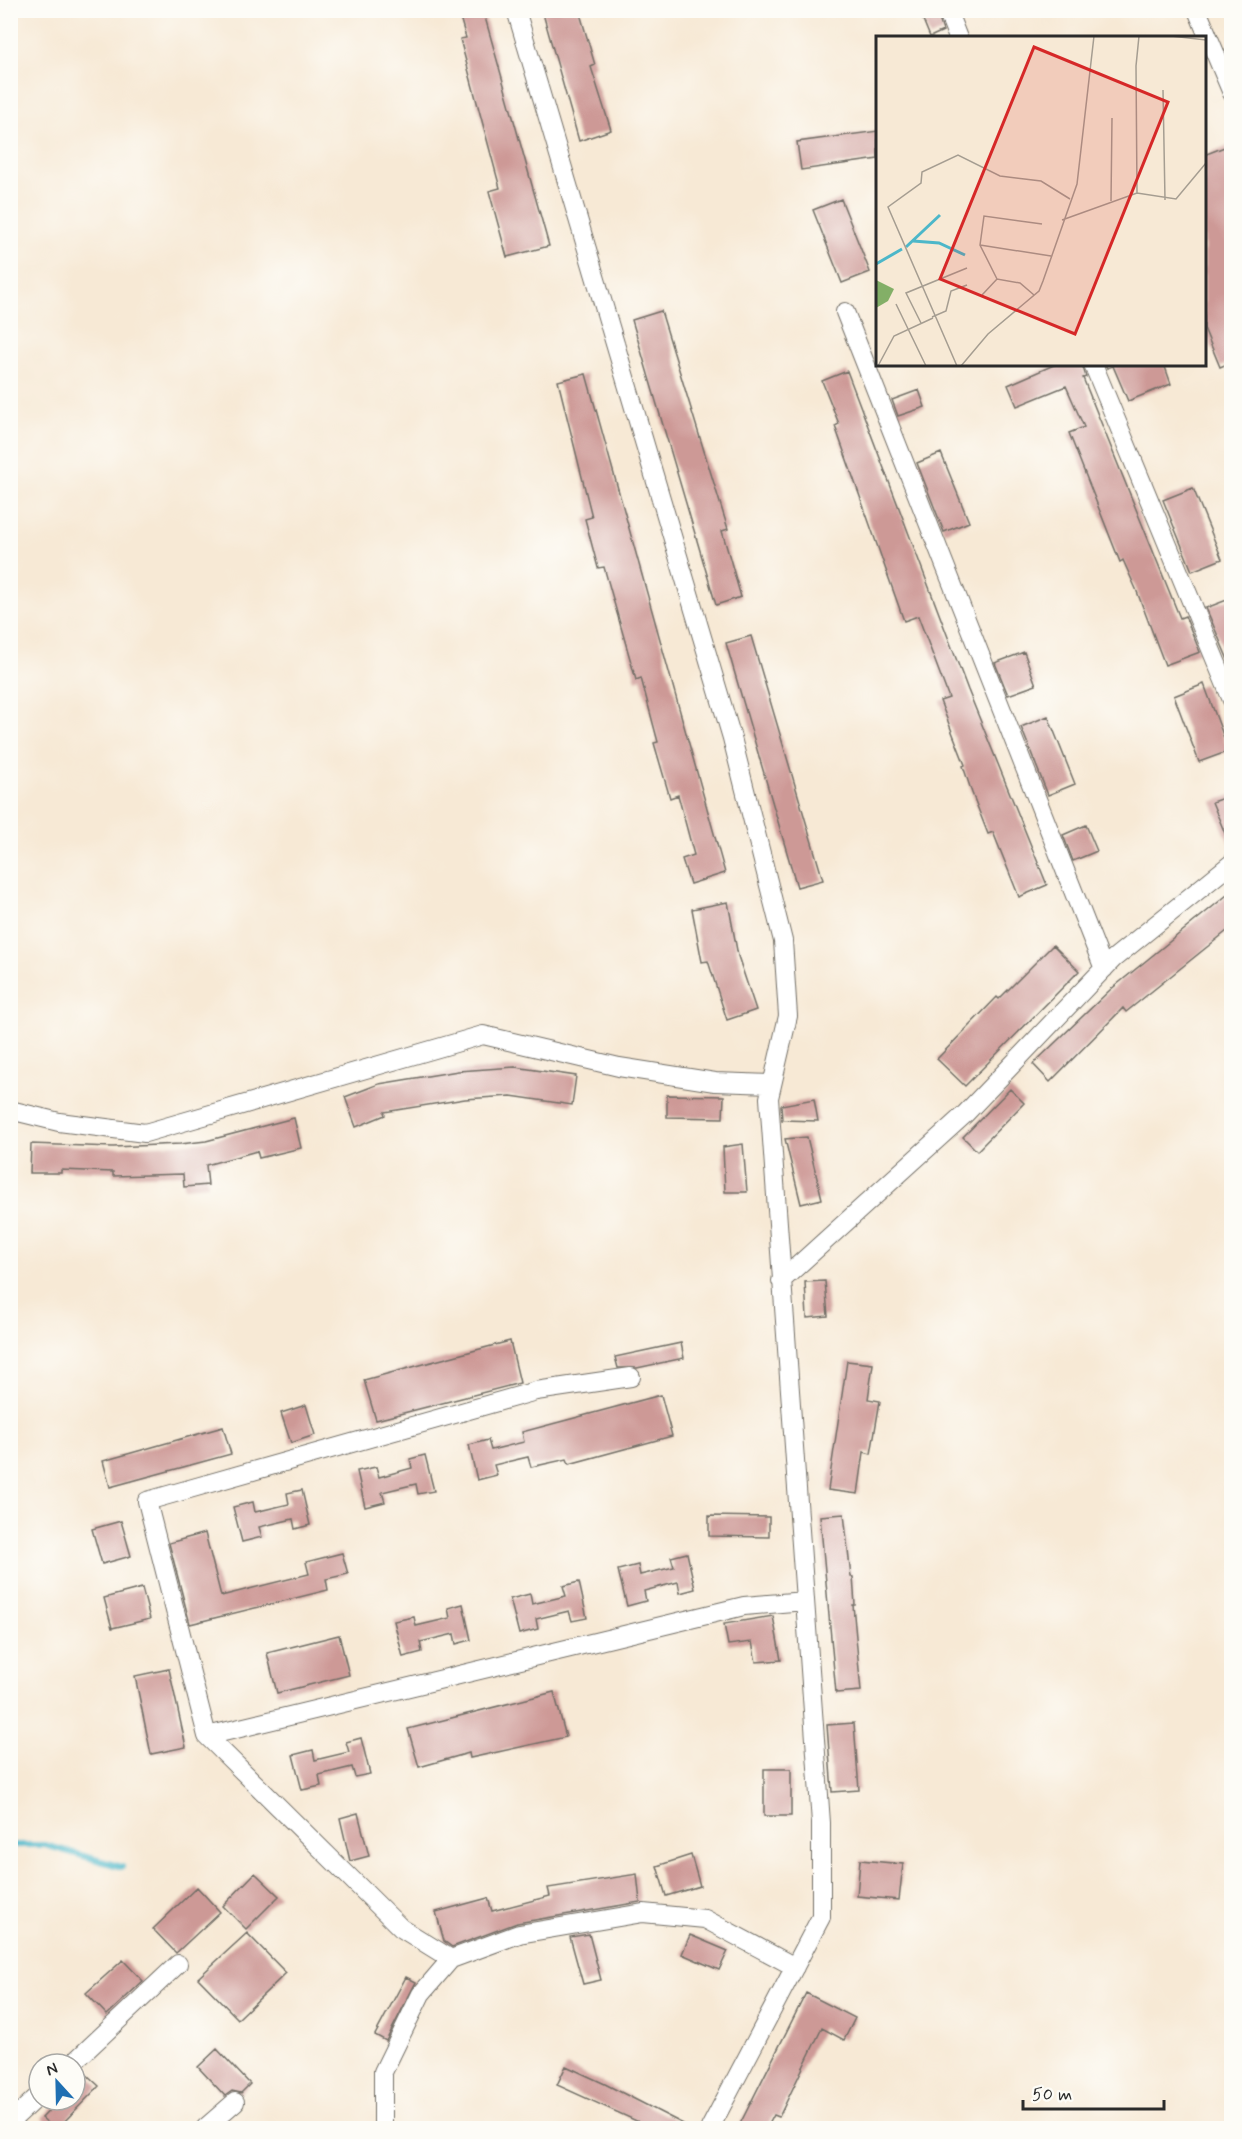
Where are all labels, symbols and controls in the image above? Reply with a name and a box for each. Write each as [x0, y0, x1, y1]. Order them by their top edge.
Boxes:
inset map [876, 36, 1206, 366]
north arrow [27, 2052, 87, 2112]
text: N [43, 2058, 61, 2081]
scale bar [1023, 2073, 1164, 2111]
text: 50 m [1032, 2083, 1072, 2107]

